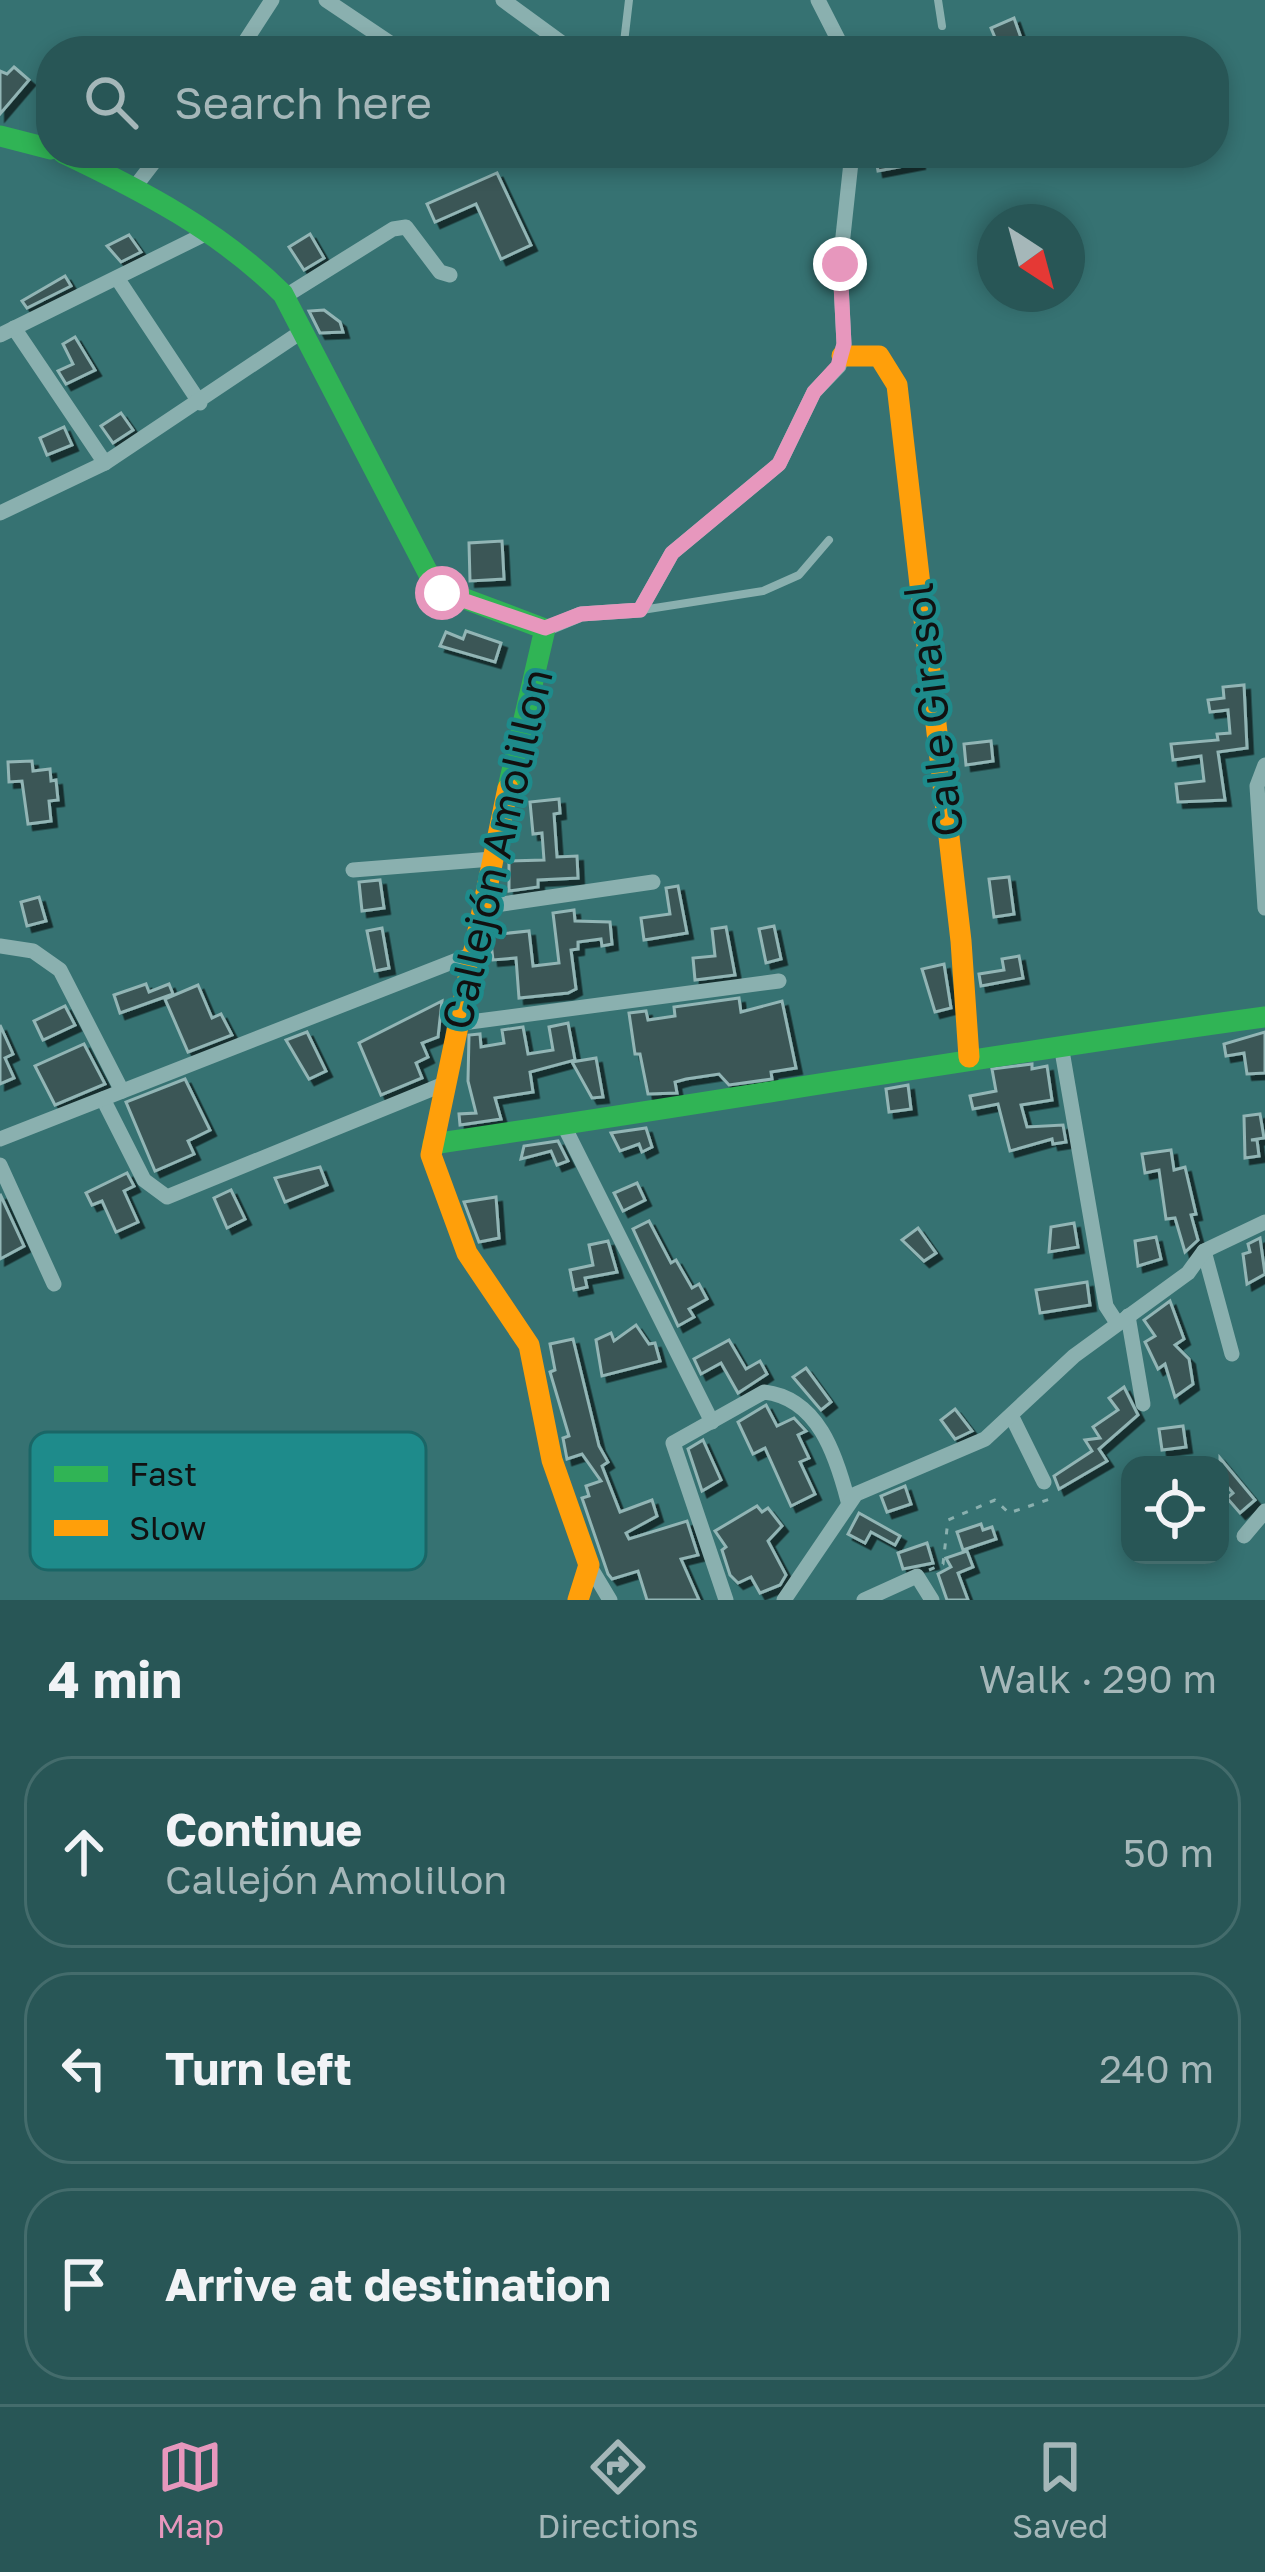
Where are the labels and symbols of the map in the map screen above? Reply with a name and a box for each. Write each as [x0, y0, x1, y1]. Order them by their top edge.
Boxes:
north arrow [977, 204, 1085, 312]
route end [813, 237, 867, 291]
route start [415, 566, 469, 620]
street label: Calle Girasol [892, 580, 972, 840]
street label: Callejón Amolillon [430, 664, 562, 1034]
legend [30, 1432, 426, 1570]
text: Fast [129, 1454, 197, 1493]
text: Slow [129, 1508, 207, 1547]

